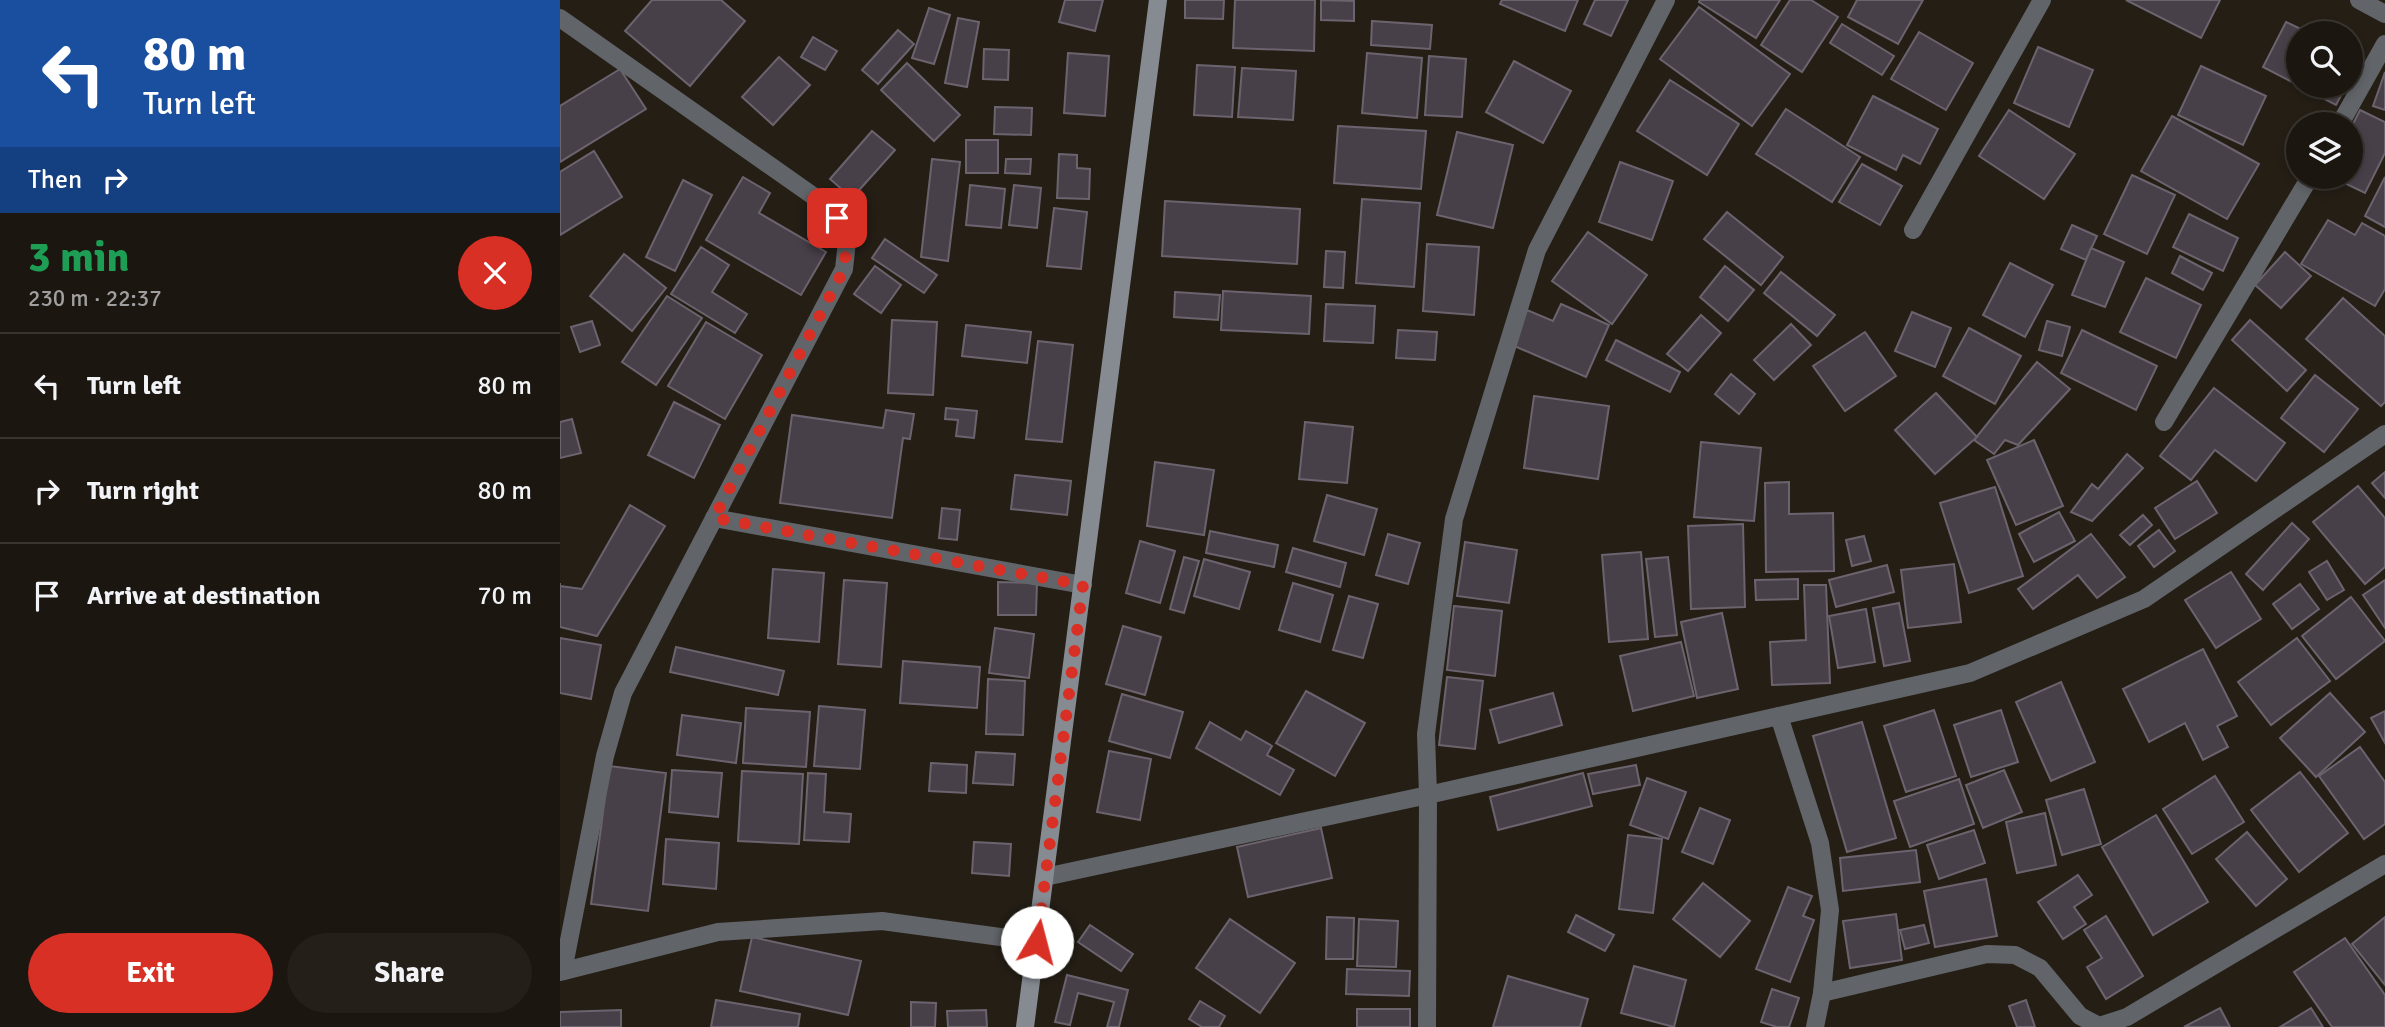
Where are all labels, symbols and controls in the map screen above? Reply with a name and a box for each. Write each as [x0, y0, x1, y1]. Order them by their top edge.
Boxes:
map controls [2286, 21, 2363, 189]
button: search [2286, 21, 2363, 98]
text: 80 m [143, 24, 246, 84]
icon: left [28, 28, 119, 119]
text: Turn left [143, 84, 256, 123]
button: layers [2286, 112, 2363, 189]
icon: right [96, 161, 134, 199]
text: Then [28, 164, 82, 196]
pin [807, 188, 867, 248]
icon: arrive [818, 199, 856, 237]
text: 3 min [28, 232, 129, 283]
button: close [458, 236, 532, 310]
text: 230 m · 22:37 [28, 284, 162, 313]
icon: left [28, 367, 66, 405]
text: Turn left [87, 370, 181, 402]
text: 80 m [477, 370, 532, 402]
icon: right [28, 472, 66, 510]
text: Turn right [87, 475, 199, 507]
text: 80 m [477, 475, 532, 507]
icon: arrive [28, 577, 66, 615]
text: Arrive at destination [87, 580, 320, 612]
text: 70 m [477, 580, 532, 612]
position arrow [1000, 905, 1074, 979]
button: Exit [28, 933, 273, 1013]
button: Share [287, 933, 532, 1013]

